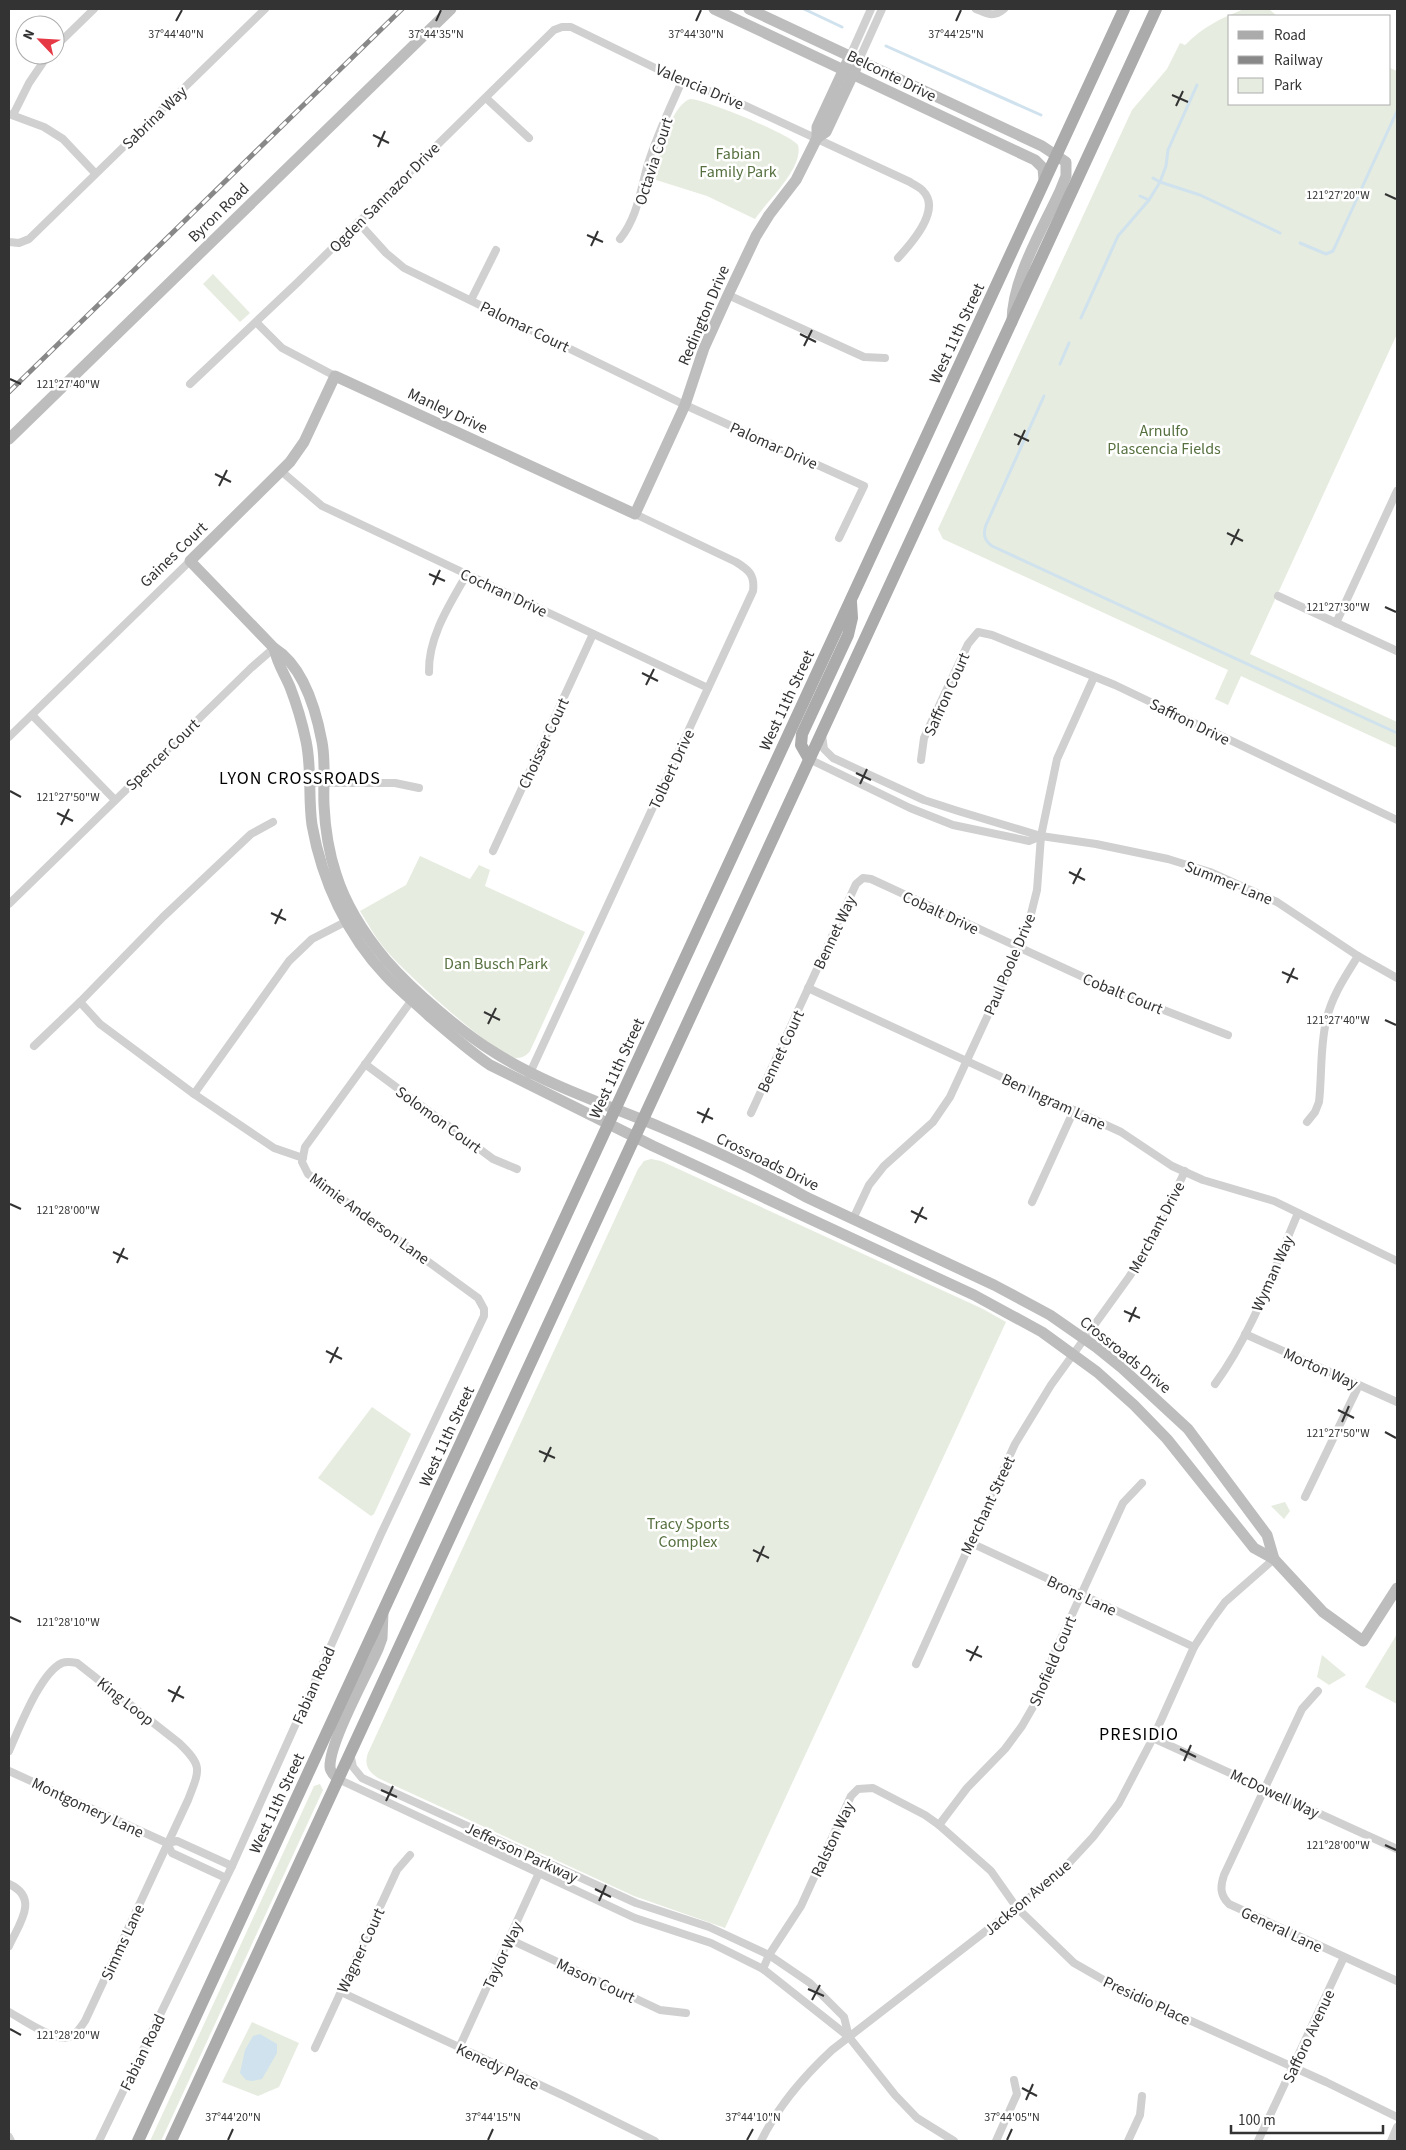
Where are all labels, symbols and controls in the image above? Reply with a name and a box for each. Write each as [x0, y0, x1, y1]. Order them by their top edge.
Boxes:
north arrow [15, 15, 65, 65]
legend [1228, 15, 1391, 105]
text: Road [1274, 25, 1306, 46]
text: N [18, 26, 40, 43]
text: 37°44'40"N [148, 26, 204, 43]
text: 37°44'35"N [408, 26, 464, 43]
text: 37°44'30"N [668, 26, 724, 43]
text: 37°44'25"N [928, 26, 984, 43]
street label: Belconte Drive [843, 45, 940, 107]
text: Railway [1274, 50, 1323, 71]
street label: Valencia Drive [652, 58, 747, 115]
text: Park [1274, 75, 1303, 96]
street label: Sabrina Way [117, 81, 192, 154]
street label: Octavia Court [629, 114, 679, 208]
street label: Ogden Sannazor Drive [325, 138, 445, 258]
park label: Fabian Family Park [699, 143, 777, 183]
street label: Byron Road [183, 178, 254, 247]
text: 121°27'20"W [1306, 187, 1370, 204]
street label: Redington Drive [673, 262, 735, 369]
street label: West 11th Street [924, 279, 990, 387]
street label: Palomar Court [476, 296, 573, 358]
text: 121°27'40"W [36, 376, 100, 393]
street label: Manley Drive [404, 383, 491, 439]
street label: Palomar Drive [726, 417, 821, 475]
park label: Arnulfo Plascencia Fields [1107, 420, 1221, 460]
street label: Gaines Court [135, 517, 213, 592]
street label: Cochran Drive [456, 563, 551, 623]
text: 121°27'30"W [1306, 599, 1370, 616]
street label: West 11th Street [754, 646, 820, 754]
street label: Saffron Court [919, 649, 975, 740]
street label: Saffron Drive [1146, 693, 1233, 751]
street label: Choisser Court [513, 694, 575, 792]
street label: Spencer Court [121, 713, 205, 796]
street label: Tolbert Drive [644, 726, 700, 813]
district label: LYON CROSSROADS [219, 766, 381, 791]
text: 121°27'50"W [36, 789, 100, 806]
street label: Summer Lane [1181, 855, 1276, 911]
street label: Cobalt Drive [899, 886, 982, 940]
street label: Bennet Way [808, 891, 862, 973]
street label: Paul Poole Drive [979, 910, 1041, 1019]
park label: Dan Busch Park [444, 953, 548, 975]
street label: Cobalt Court [1079, 968, 1167, 1020]
street label: Bennet Court [752, 1006, 810, 1096]
text: 121°27'40"W [1306, 1012, 1370, 1029]
street label: West 11th Street [584, 1014, 650, 1122]
street label: Ben Ingram Lane [998, 1068, 1109, 1136]
street label: Solomon Court [391, 1081, 486, 1159]
street label: Crossroads Drive [712, 1127, 823, 1196]
street label: Mimie Anderson Lane [305, 1168, 434, 1270]
street label: Merchant Drive [1123, 1178, 1190, 1277]
text: 121°28'00"W [36, 1202, 100, 1219]
street label: Wyman Way [1246, 1231, 1300, 1315]
street label: Crossroads Drive [1075, 1311, 1176, 1399]
street label: Morton Way [1280, 1343, 1362, 1395]
street label: West 11th Street [414, 1382, 480, 1490]
text: 121°27'50"W [1306, 1425, 1370, 1442]
street label: Merchant Street [955, 1452, 1021, 1558]
park label: Tracy Sports Complex [647, 1513, 730, 1553]
street label: Brons Lane [1043, 1570, 1120, 1622]
street label: Shofield Court [1024, 1612, 1082, 1710]
text: 121°28'10"W [36, 1614, 100, 1631]
street label: Fabian Road [287, 1643, 341, 1728]
street label: King Loop [92, 1672, 159, 1731]
district label: PRESIDIO [1099, 1722, 1179, 1747]
street label: West 11th Street [244, 1749, 310, 1857]
street label: McDowell Way [1226, 1764, 1323, 1824]
street label: Montgomery Lane [28, 1772, 147, 1844]
street label: Ralston Way [806, 1797, 860, 1881]
street label: Jefferson Parkway [462, 1817, 582, 1889]
text: 121°28'00"W [1306, 1837, 1370, 1854]
street label: Jackson Avenue [979, 1855, 1076, 1941]
street label: Simms Lane [96, 1901, 150, 1984]
street label: General Lane [1237, 1901, 1326, 1958]
street label: Wagner Court [332, 1904, 390, 1996]
street label: Taylor Way [478, 1918, 528, 1993]
street label: Mason Court [553, 1953, 639, 2009]
street label: Presidio Place [1099, 1971, 1194, 2031]
street label: Safforo Avenue [1278, 1986, 1340, 2087]
street label: Fabian Road [115, 2011, 171, 2094]
text: 121°28'20"W [36, 2027, 100, 2044]
street label: Kenedy Place [452, 2038, 543, 2096]
scale bar [1231, 2102, 1384, 2134]
text: 37°44'20"N [205, 2109, 261, 2126]
text: 37°44'15"N [465, 2109, 521, 2126]
text: 37°44'10"N [725, 2109, 781, 2126]
text: 37°44'05"N [984, 2109, 1040, 2126]
text: 100 m [1238, 2110, 1276, 2131]

